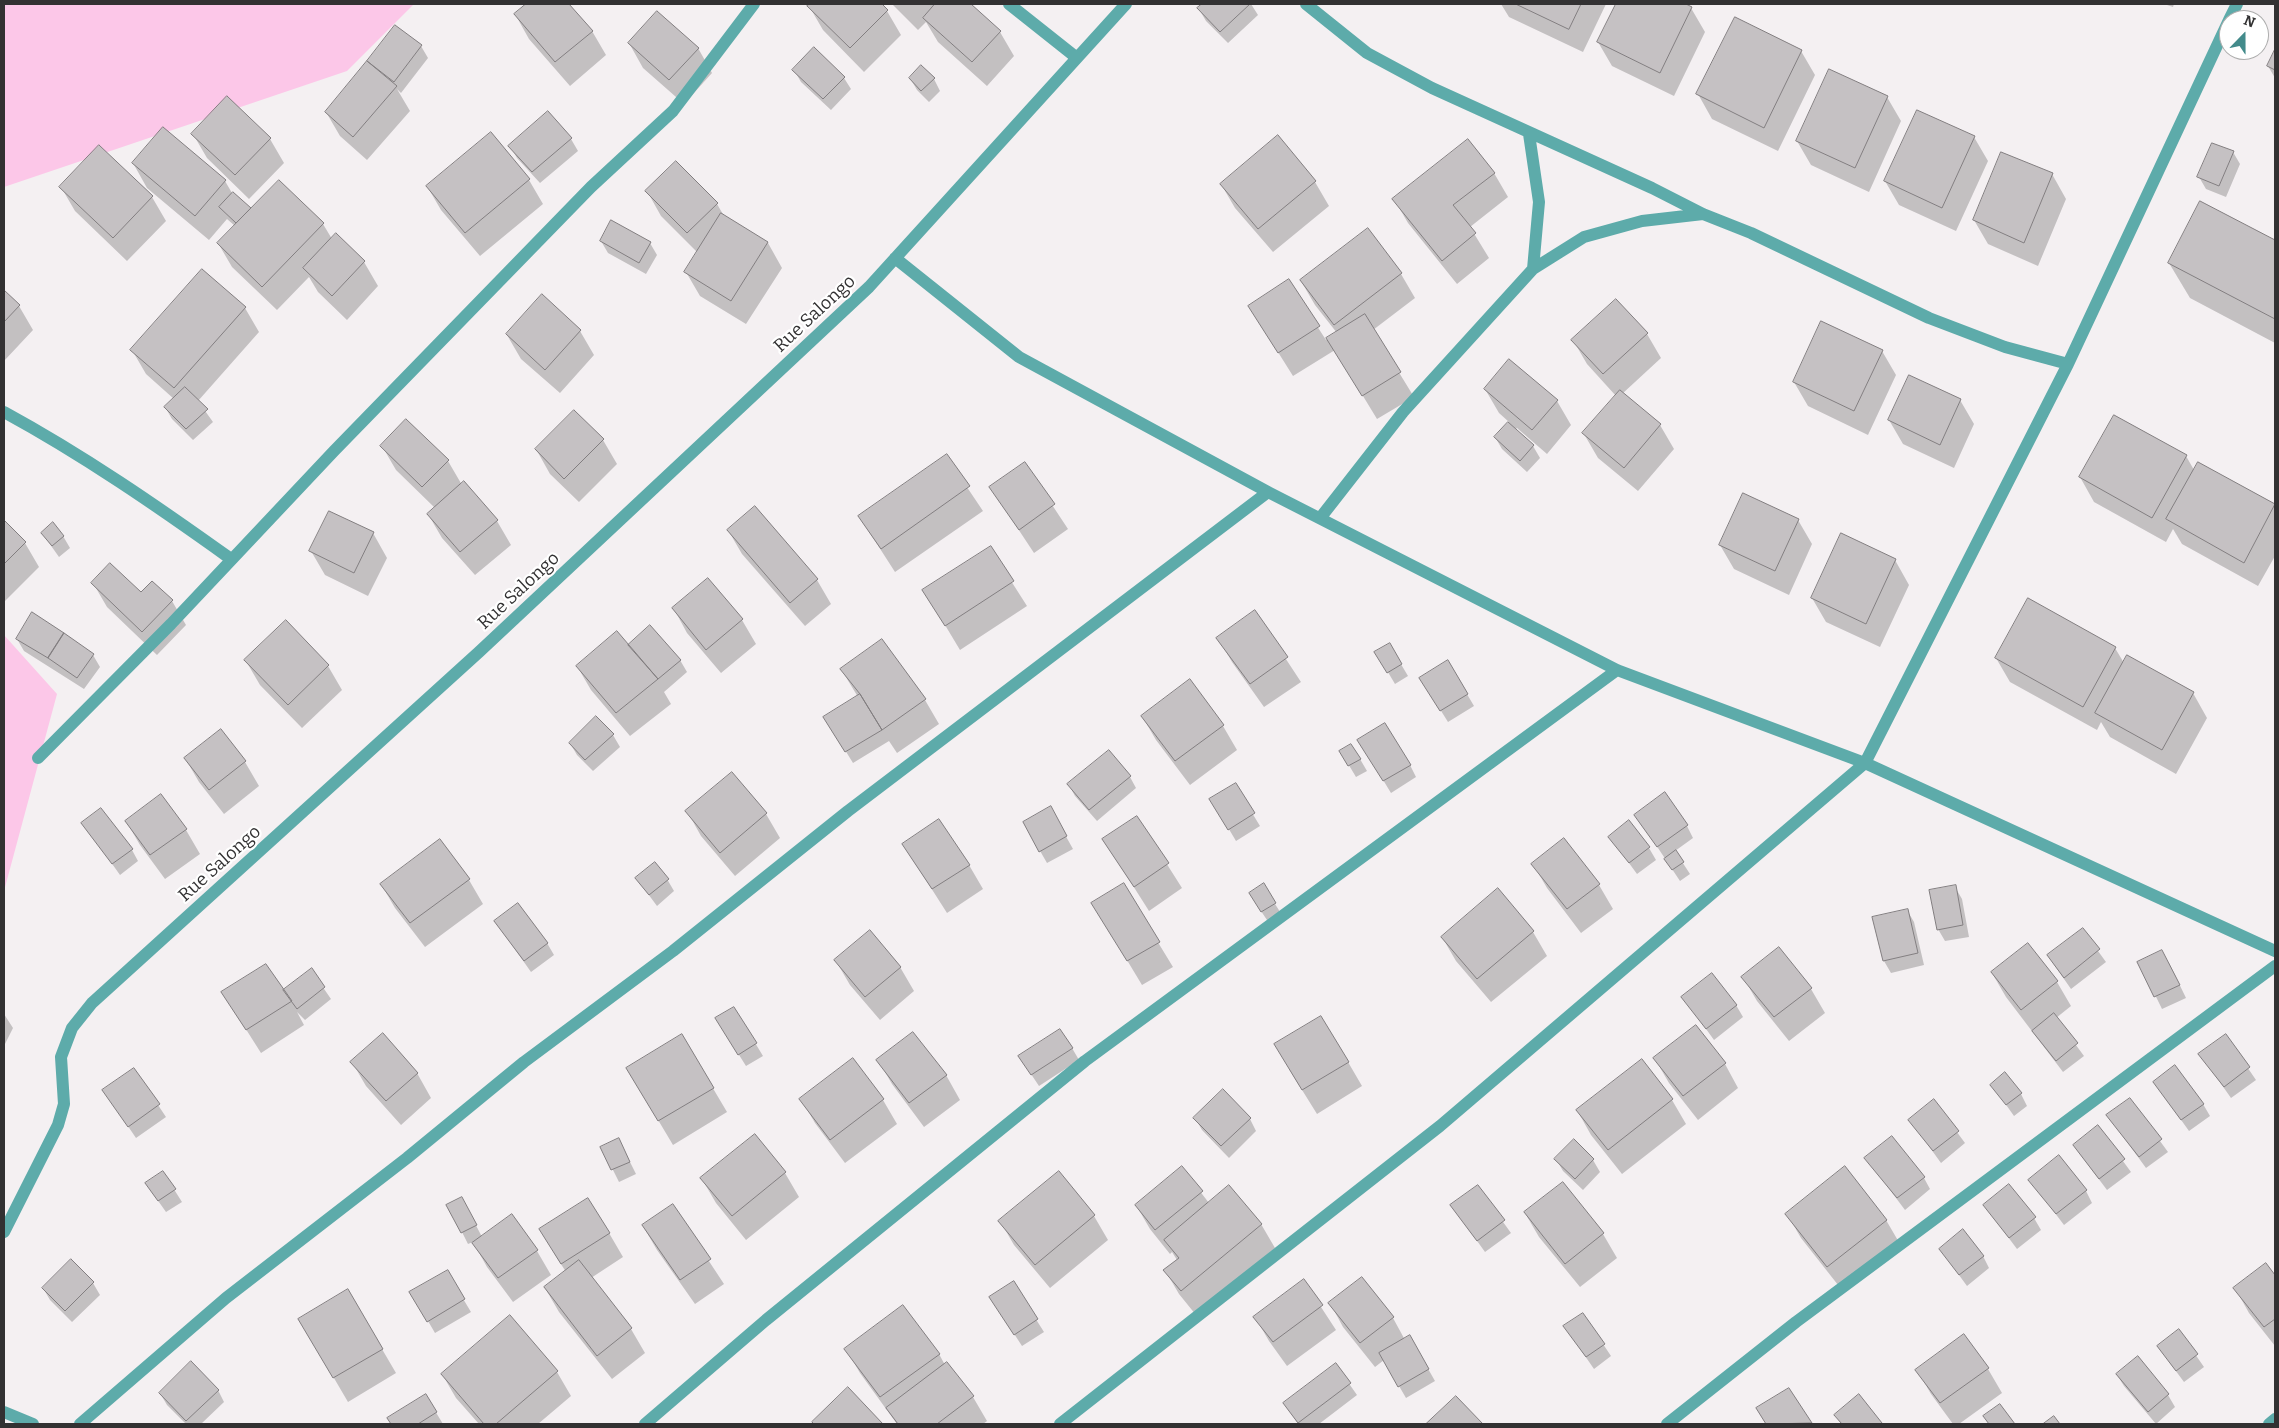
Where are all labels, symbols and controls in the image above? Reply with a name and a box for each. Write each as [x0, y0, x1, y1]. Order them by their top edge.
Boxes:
north arrow [2219, 10, 2269, 60]
text: N [2241, 12, 2258, 31]
street label: Rue Salongo [770, 271, 860, 357]
street label: Rue Salongo [474, 548, 564, 634]
street label: Rue Salongo [174, 821, 266, 907]

